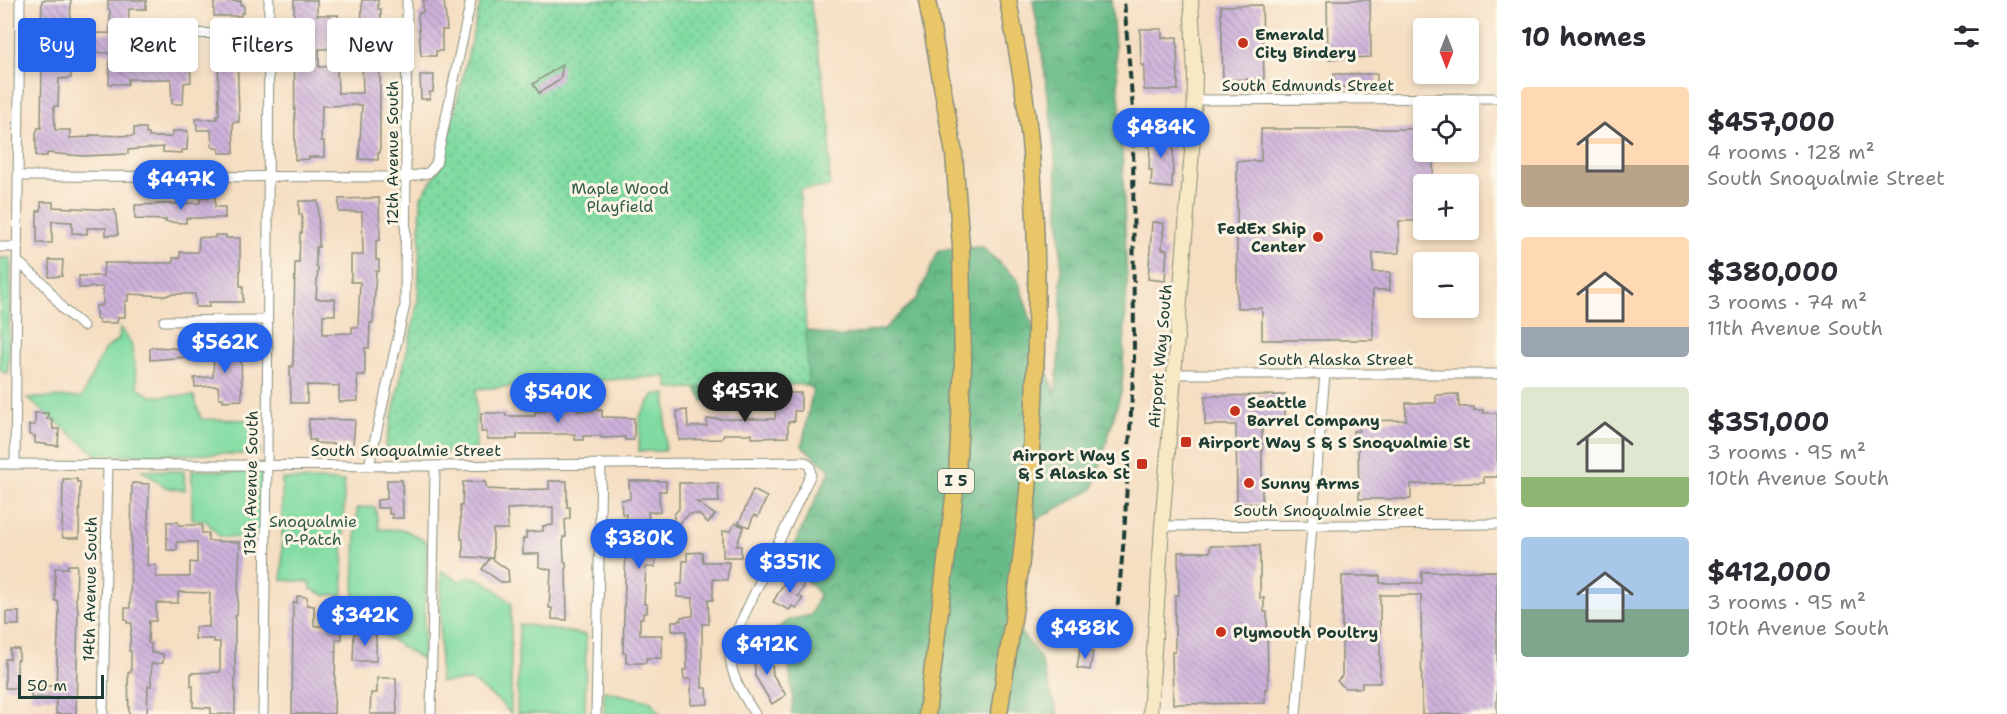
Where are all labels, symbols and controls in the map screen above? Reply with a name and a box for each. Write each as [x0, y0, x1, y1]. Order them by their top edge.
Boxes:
chip: Buy [18, 18, 96, 72]
chip: Rent [108, 18, 198, 72]
chip: Filters [210, 18, 315, 72]
chip: New [327, 18, 414, 72]
north arrow [1413, 18, 1479, 84]
map controls [1413, 18, 1479, 318]
text: 10 homes [1521, 19, 1646, 54]
icon: filters [1950, 20, 1983, 53]
place label: Emerald City Bindery [1255, 24, 1356, 63]
marker: Emerald City Bindery [1236, 36, 1250, 50]
street label: South Edmunds Street [1222, 75, 1394, 96]
street label: 12th Avenue South [382, 81, 403, 225]
button: locate [1413, 96, 1479, 162]
text: $457,000 [1707, 104, 1835, 139]
pin: $484K [1119, 108, 1203, 159]
icon: home [1569, 111, 1641, 183]
text: $484K [1127, 114, 1195, 140]
text: 4 rooms · 128 m² [1707, 139, 1875, 165]
pin: $447K [139, 160, 223, 211]
text: South Snoqualmie Street [1707, 165, 1945, 191]
text: $447K [147, 166, 215, 192]
button: + [1413, 174, 1479, 240]
park label: Maple Wood Playfield [571, 178, 669, 217]
place label: FedEx Ship Center [1217, 218, 1306, 257]
marker: FedEx Ship Center [1311, 230, 1325, 244]
button: − [1413, 252, 1479, 318]
text: $380,000 [1707, 254, 1838, 289]
icon: home [1569, 261, 1641, 333]
street label: Airport Way South [1143, 283, 1177, 429]
text: 3 rooms · 74 m² [1707, 289, 1867, 315]
text: 11th Avenue South [1707, 315, 1883, 341]
pin: $562K [183, 323, 267, 374]
text: $562K [191, 329, 259, 355]
street label: South Alaska Street [1259, 349, 1413, 370]
pin: $457K [703, 372, 787, 423]
pin: $540K [516, 373, 600, 424]
text: $457K [712, 378, 778, 404]
text: $540K [524, 379, 592, 405]
place label: Seattle Barrel Company [1247, 392, 1380, 431]
marker: Seattle Barrel Company [1228, 404, 1242, 418]
text: $351,000 [1707, 404, 1830, 439]
street label: 13th Avenue South [239, 410, 263, 556]
icon: home [1569, 411, 1641, 483]
place label: Airport Way S & S Snoqualmie St [1198, 432, 1470, 453]
marker: Airport Way S & S Snoqualmie St [1179, 435, 1193, 449]
text: 3 rooms · 95 m² [1707, 439, 1866, 465]
street label: South Snoqualmie Street [311, 440, 501, 461]
place label: Airport Way S & S Alaska St [1012, 445, 1130, 484]
marker: Airport Way S & S Alaska St [1135, 457, 1149, 471]
text: 10th Avenue South [1707, 465, 1889, 491]
road number: I 5 [938, 469, 974, 493]
place label: Sunny Arms [1261, 473, 1360, 494]
marker: Sunny Arms [1242, 476, 1256, 490]
street label: South Snoqualmie Street [1234, 500, 1424, 521]
park label: Snoqualmie P-Patch [269, 511, 357, 550]
street label: 14th Avenue South [78, 516, 102, 662]
pin: $380K [597, 519, 681, 570]
text: $380K [604, 525, 674, 551]
pin: $351K [748, 543, 832, 594]
text: $351K [759, 549, 821, 575]
text: $412,000 [1707, 554, 1831, 589]
icon: home [1569, 561, 1641, 633]
text: 3 rooms · 95 m² [1707, 589, 1866, 615]
pin: $342K [323, 596, 407, 647]
text: $342K [331, 602, 399, 628]
pin: $488K [1043, 609, 1127, 660]
text: $488K [1050, 615, 1120, 641]
text: 10th Avenue South [1707, 615, 1889, 641]
place label: Plymouth Poultry [1233, 622, 1378, 643]
pin: $412K [725, 625, 809, 676]
marker: Plymouth Poultry [1214, 625, 1228, 639]
text: $412K [736, 631, 798, 657]
scale bar [18, 672, 104, 700]
text: 50 m [27, 675, 67, 696]

